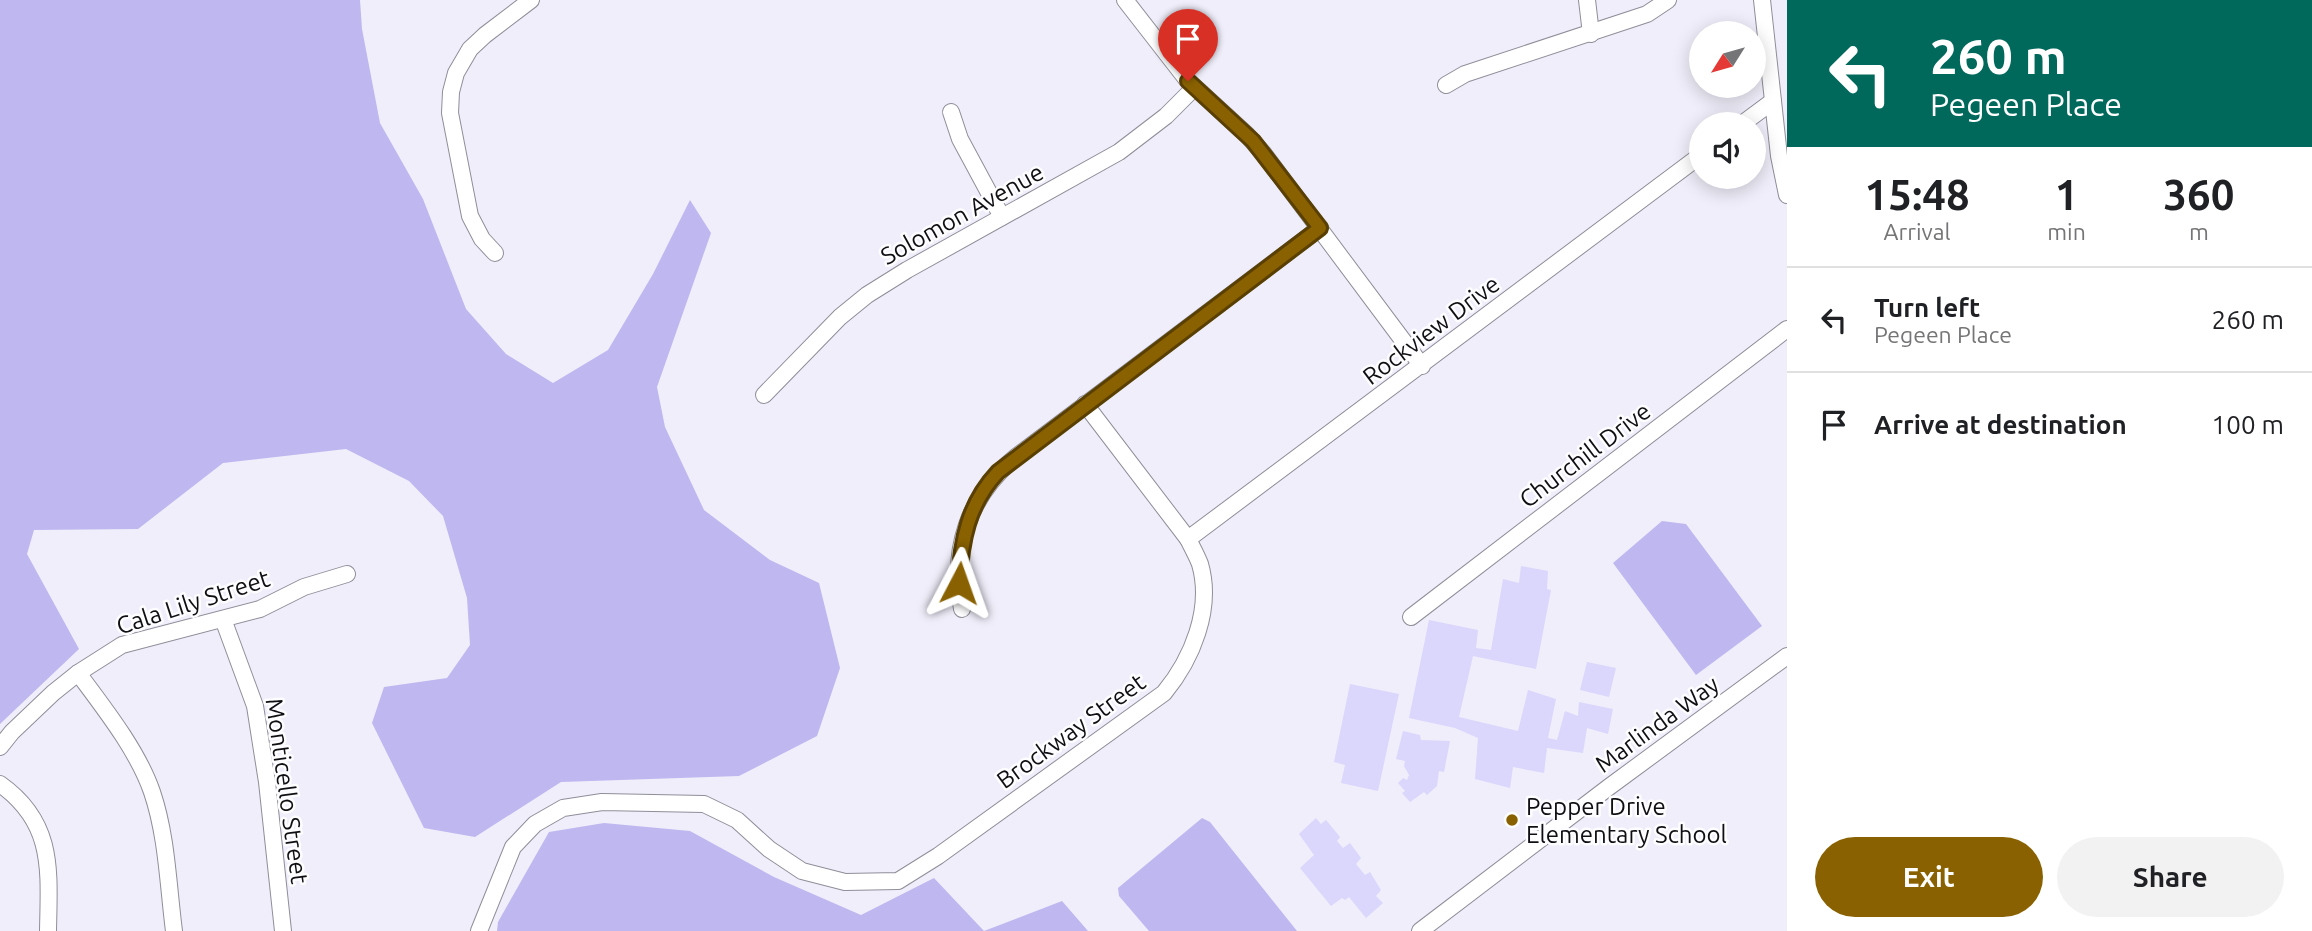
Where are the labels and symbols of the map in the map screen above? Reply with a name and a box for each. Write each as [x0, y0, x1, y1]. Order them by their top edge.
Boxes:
pin [1158, 9, 1218, 81]
north arrow [1689, 21, 1766, 98]
street label: Solomon Avenue [876, 158, 1048, 270]
street label: Rockview Drive [1357, 270, 1505, 390]
street label: Churchill Drive [1514, 397, 1656, 513]
position arrow [922, 546, 996, 620]
street label: Cala Lily Street [113, 564, 274, 640]
street label: Brockway Street [992, 668, 1151, 794]
street label: Marlinda Way [1590, 670, 1724, 778]
street label: Monticello Street [261, 696, 313, 886]
place label: Pepper Drive Elementary School [1526, 793, 1727, 848]
marker: Pepper Drive Elementary School [1504, 812, 1520, 828]

